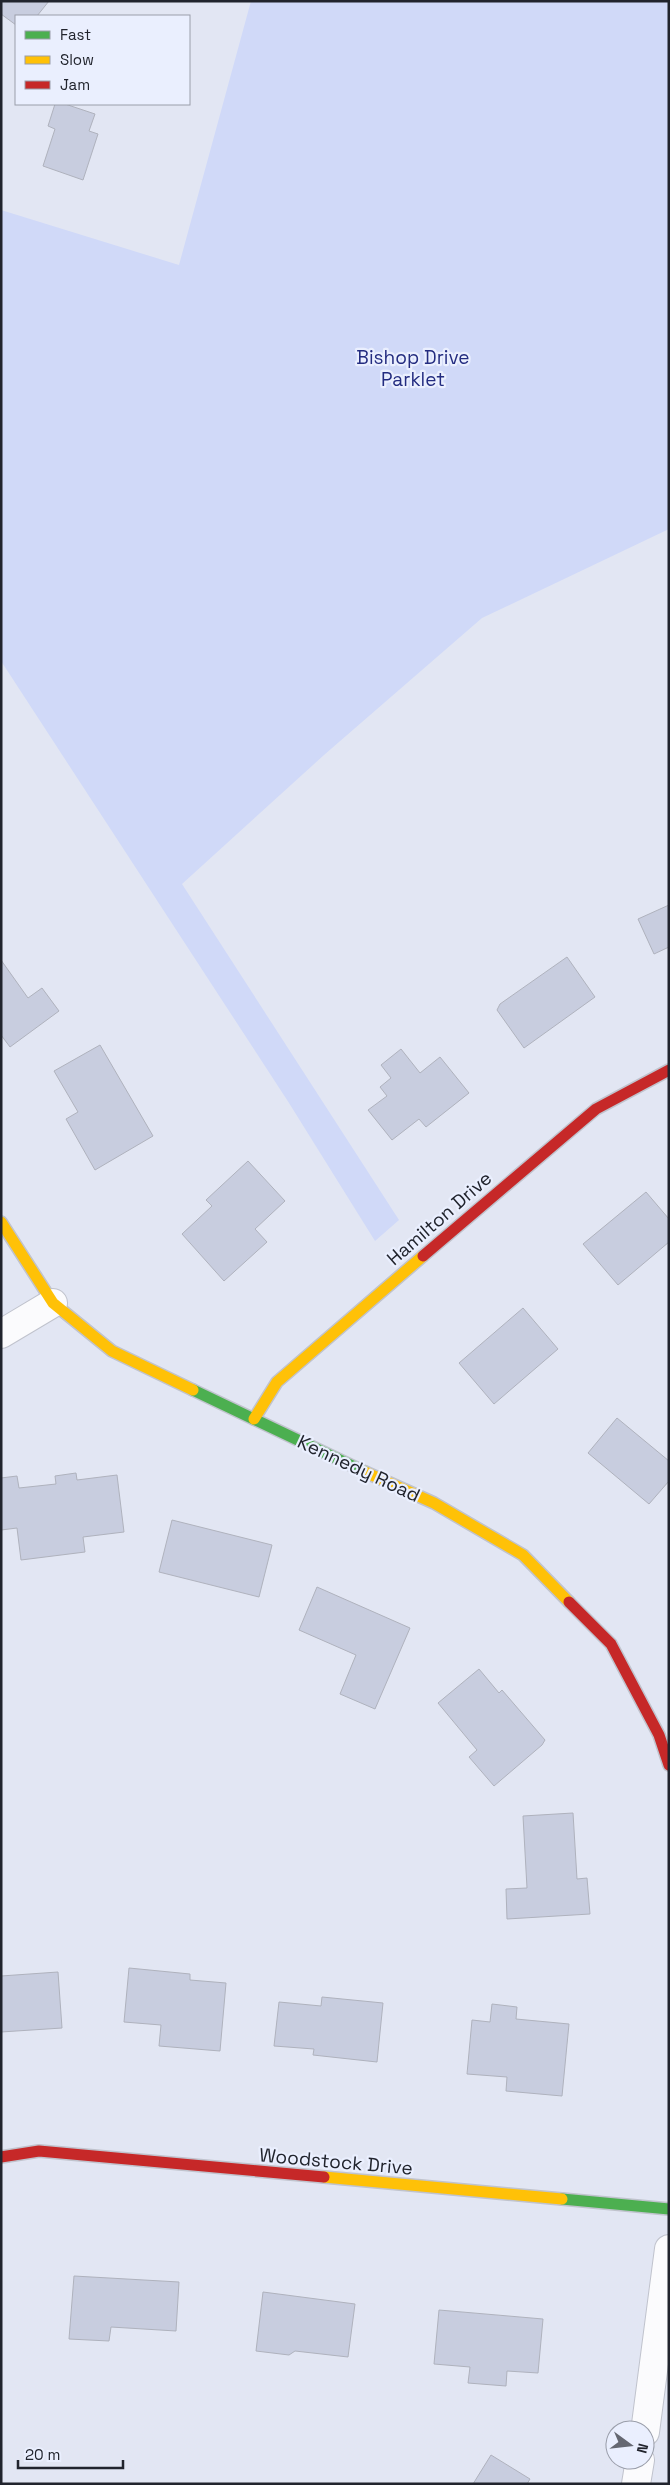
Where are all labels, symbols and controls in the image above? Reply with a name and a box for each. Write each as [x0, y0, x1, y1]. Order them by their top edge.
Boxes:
legend [15, 15, 190, 105]
text: Fast [60, 25, 91, 44]
text: Slow [60, 50, 94, 69]
text: Jam [60, 75, 90, 94]
park label: Bishop Drive Parklet [356, 345, 470, 392]
street label: Hamilton Drive [382, 1166, 497, 1271]
street label: Kennedy Road [294, 1429, 424, 1508]
street label: Woodstock Drive [258, 2142, 414, 2181]
north arrow [605, 2420, 655, 2470]
scale bar [18, 2438, 122, 2470]
text: N [633, 2441, 652, 2455]
text: 20 m [25, 2445, 60, 2464]

